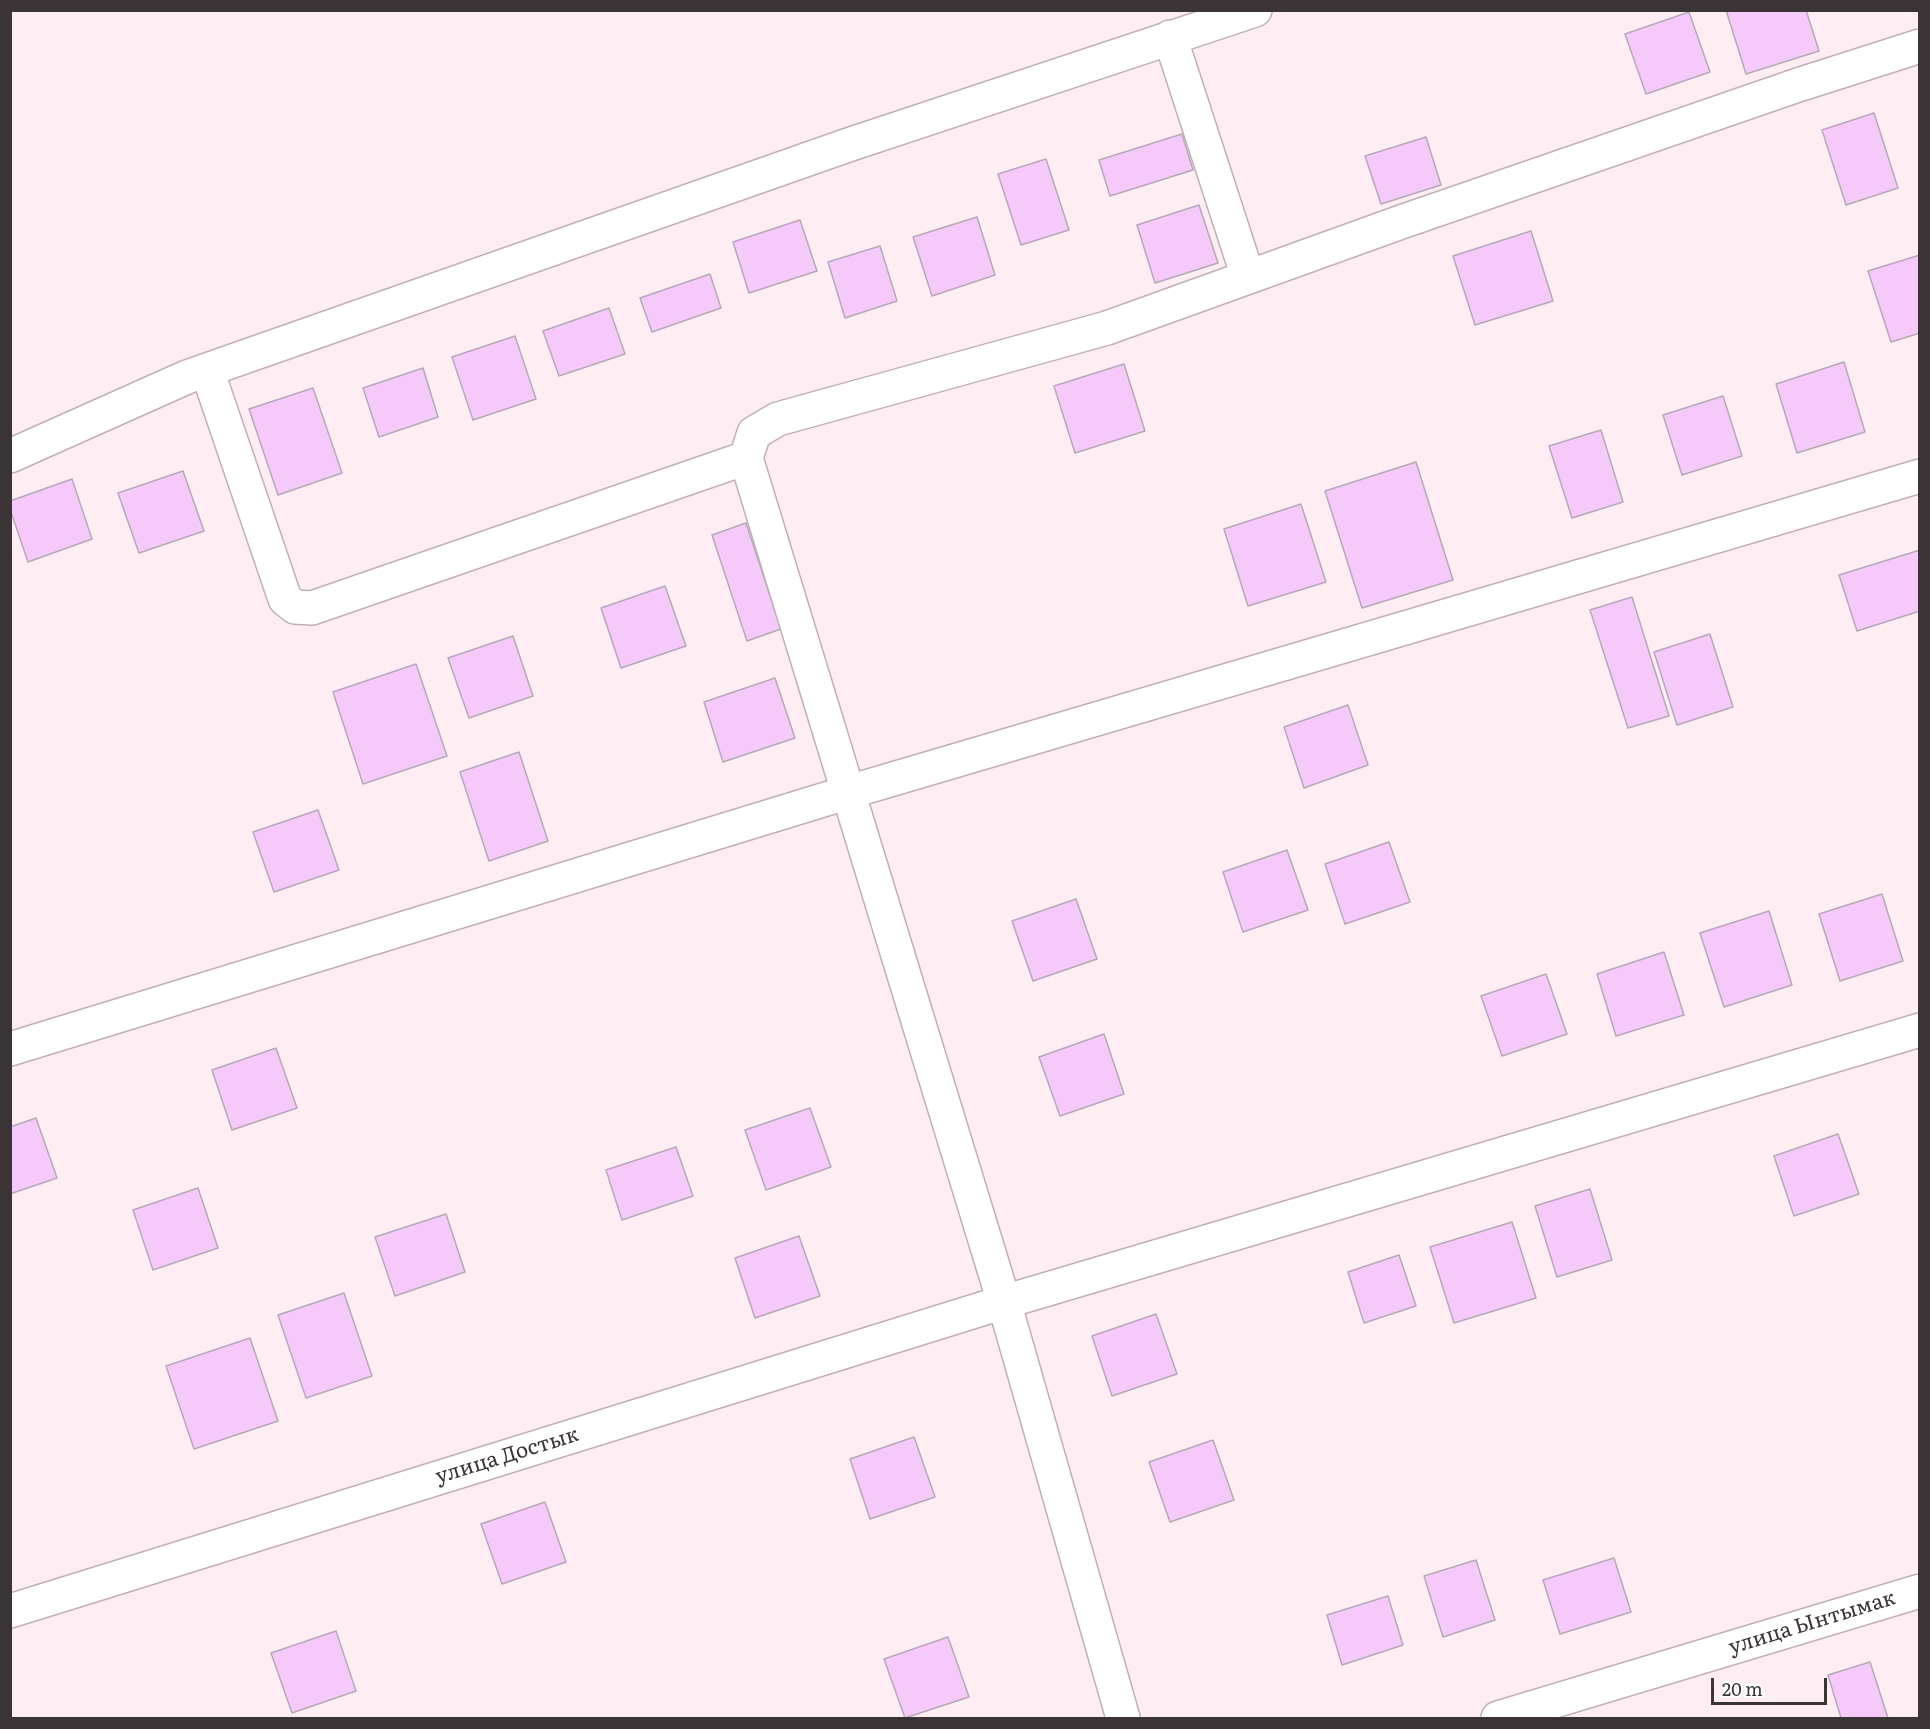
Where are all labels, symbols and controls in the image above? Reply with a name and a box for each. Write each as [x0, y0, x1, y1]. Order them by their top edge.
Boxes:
street label: улица Достык [433, 1422, 581, 1490]
street label: улица Ынтымак [1726, 1586, 1898, 1660]
scale bar [1714, 1666, 1830, 1704]
text: 20 m [1722, 1675, 1763, 1702]

